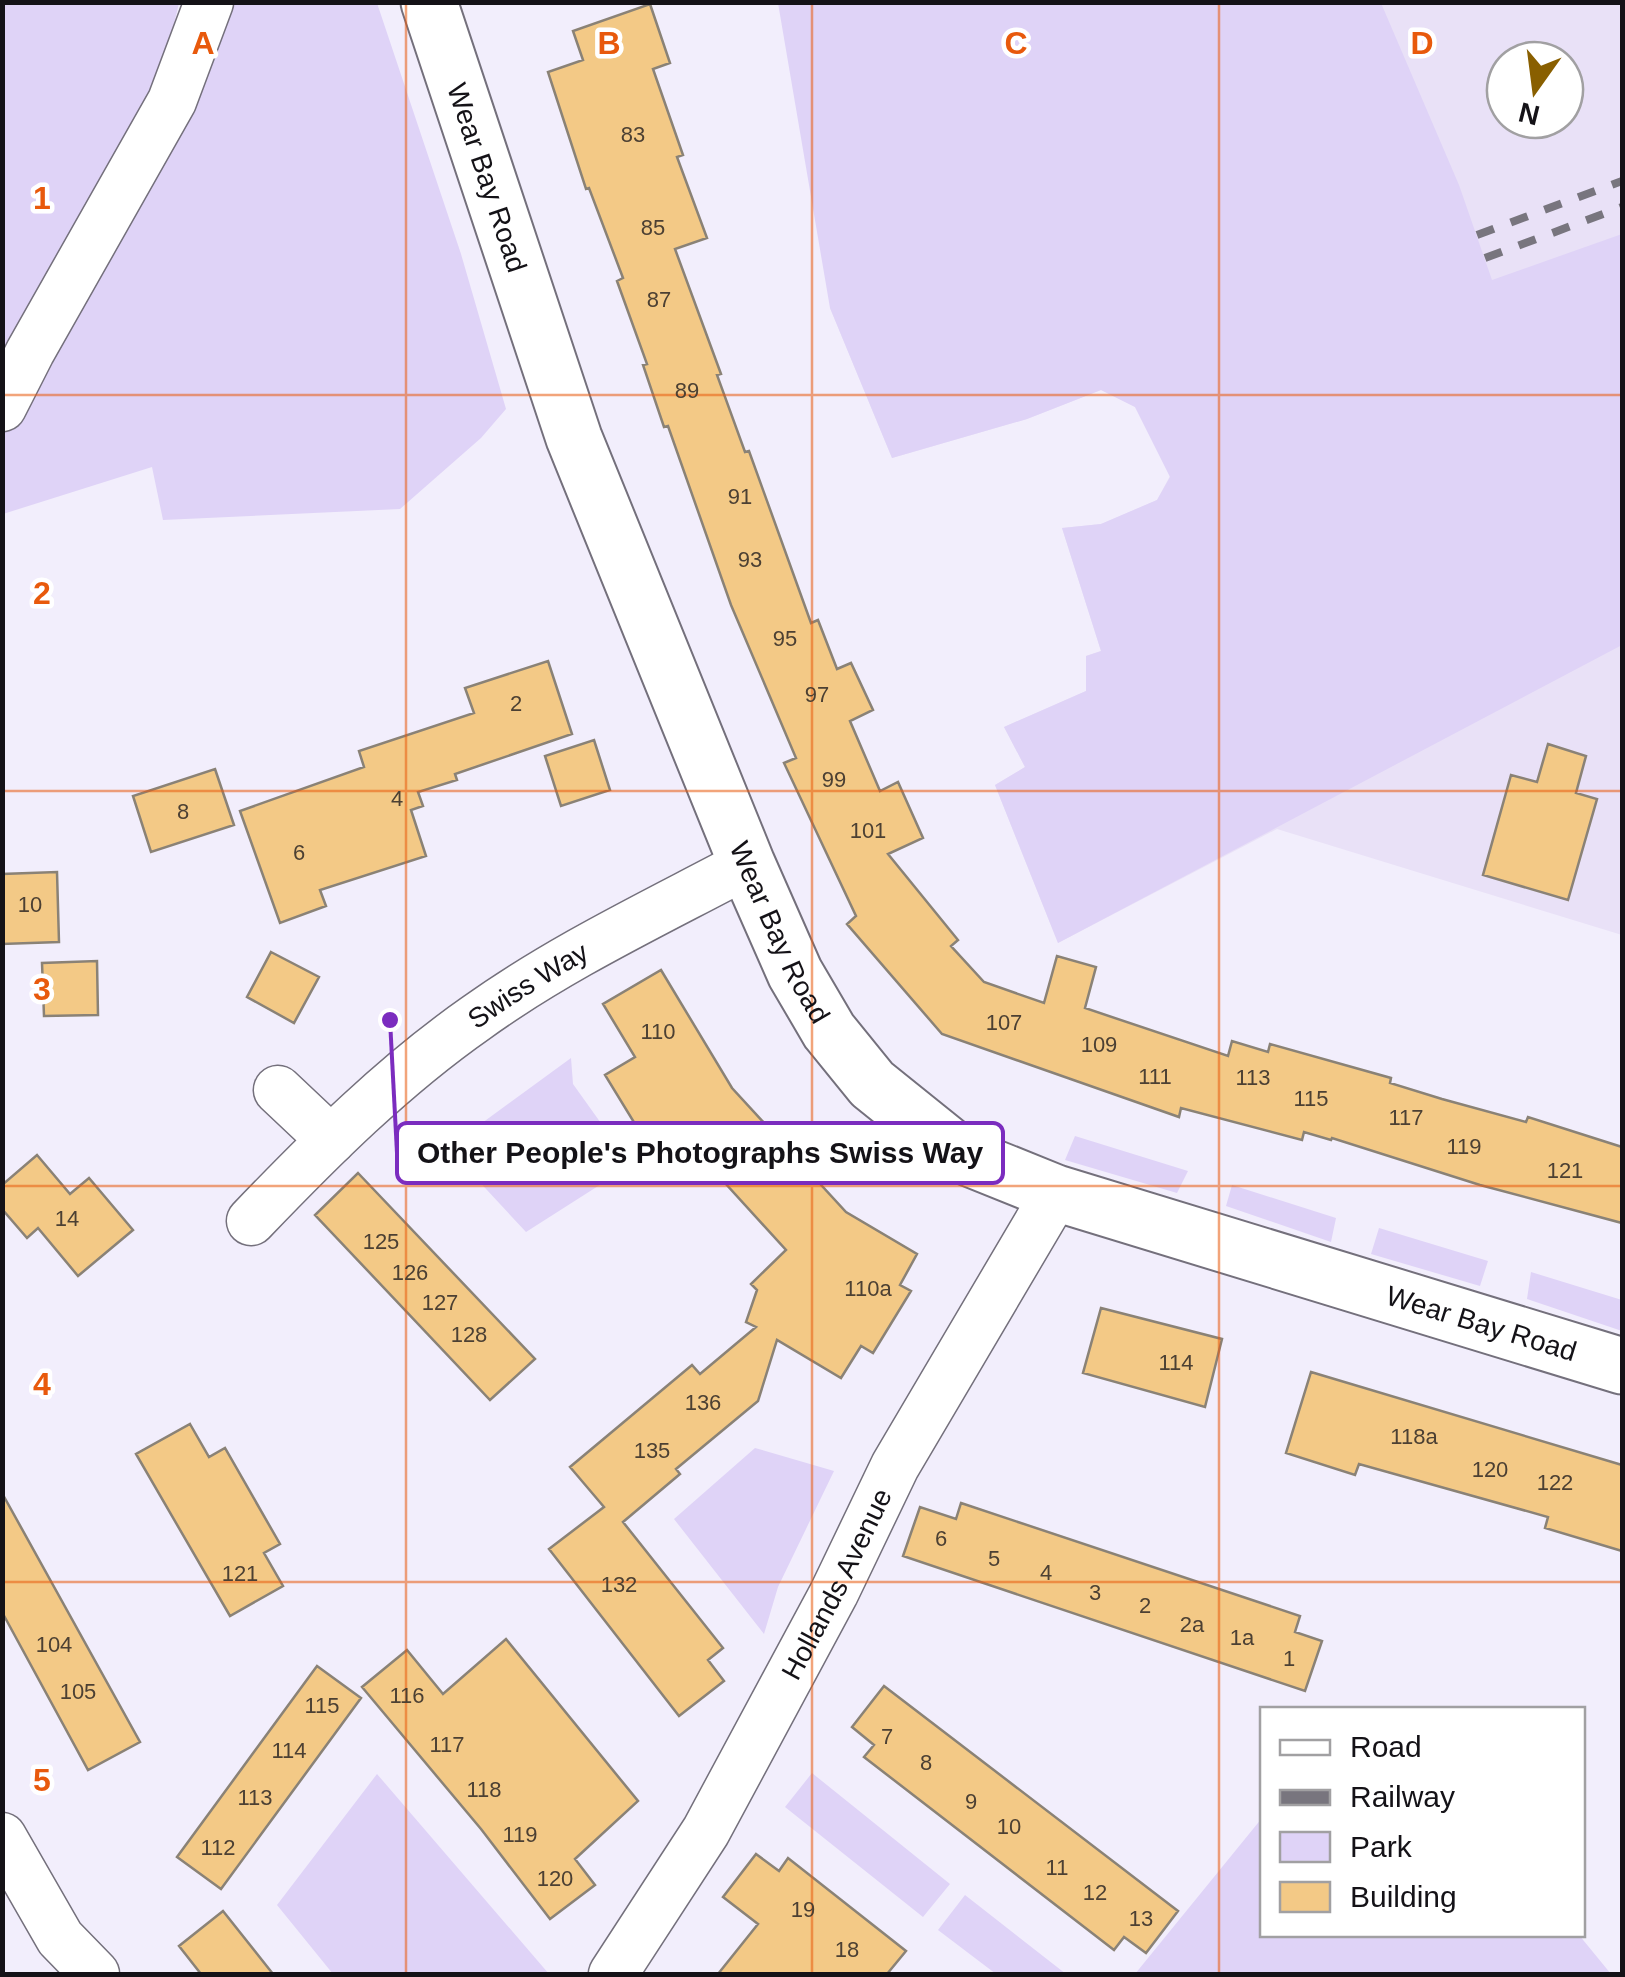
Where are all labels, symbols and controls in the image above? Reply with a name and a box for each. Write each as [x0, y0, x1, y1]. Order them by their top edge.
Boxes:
text: A [191, 25, 215, 61]
text: B [597, 25, 621, 61]
text: C [1004, 25, 1028, 61]
text: D [1410, 25, 1434, 61]
north arrow [1485, 40, 1585, 140]
street label: Wear Bay Road [442, 79, 533, 276]
text: N [1516, 96, 1543, 131]
house number: 83 [621, 122, 645, 147]
text: 1 [33, 180, 51, 216]
house number: 85 [641, 215, 665, 240]
house number: 87 [647, 287, 671, 312]
house number: 89 [675, 378, 699, 403]
house number: 91 [728, 484, 752, 509]
house number: 93 [738, 547, 762, 572]
text: 2 [33, 575, 51, 611]
house number: 95 [773, 626, 797, 651]
house number: 97 [805, 682, 829, 707]
house number: 2 [510, 691, 522, 716]
house number: 99 [822, 767, 846, 792]
house number: 4 [391, 786, 403, 811]
house number: 8 [177, 799, 189, 824]
house number: 101 [850, 818, 886, 843]
street label: Wear Bay Road [724, 837, 836, 1028]
house number: 6 [293, 840, 305, 865]
house number: 10 [18, 892, 42, 917]
street label: Swiss Way [462, 936, 593, 1034]
text: 3 [33, 971, 51, 1007]
house number: 107 [986, 1010, 1022, 1035]
house number: 110 [640, 1019, 676, 1044]
house number: 109 [1081, 1032, 1117, 1057]
house number: 111 [1138, 1064, 1172, 1089]
house number: 113 [1235, 1065, 1271, 1090]
house number: 115 [1293, 1086, 1329, 1111]
house number: 117 [1388, 1105, 1424, 1130]
callout: Other People's Photographs Swiss Way [397, 1123, 1003, 1183]
house number: 119 [1446, 1134, 1482, 1159]
text: Other People's Photographs Swiss Way [417, 1136, 983, 1169]
house number: 121 [1547, 1158, 1583, 1183]
house number: 14 [55, 1206, 79, 1231]
house number: 125 [363, 1229, 399, 1254]
house number: 126 [392, 1260, 428, 1285]
house number: 110a [844, 1276, 892, 1301]
street label: Wear Bay Road [1383, 1279, 1580, 1367]
house number: 127 [422, 1290, 458, 1315]
house number: 128 [451, 1322, 487, 1347]
house number: 114 [1158, 1350, 1194, 1375]
text: 4 [33, 1366, 51, 1402]
house number: 136 [685, 1390, 721, 1415]
house number: 118a [1390, 1424, 1438, 1449]
house number: 135 [634, 1438, 670, 1463]
house number: 120 [1472, 1457, 1508, 1482]
house number: 122 [1537, 1470, 1573, 1495]
street label: Hollands Avenue [775, 1483, 897, 1685]
house number: 6 [935, 1526, 947, 1551]
house number: 5 [988, 1546, 1000, 1571]
house number: 4 [1040, 1560, 1052, 1585]
house number: 121 [222, 1561, 258, 1586]
house number: 132 [601, 1572, 637, 1597]
house number: 3 [1089, 1580, 1101, 1605]
house number: 2 [1139, 1593, 1151, 1618]
house number: 2a [1180, 1612, 1205, 1637]
house number: 1a [1230, 1625, 1255, 1650]
house number: 104 [36, 1632, 72, 1657]
house number: 1 [1283, 1646, 1295, 1671]
house number: 105 [60, 1679, 96, 1704]
house number: 116 [389, 1683, 425, 1708]
house number: 115 [304, 1693, 340, 1718]
legend [1260, 1707, 1585, 1937]
house number: 7 [881, 1724, 893, 1749]
text: Road [1350, 1730, 1422, 1763]
house number: 117 [429, 1732, 465, 1757]
house number: 114 [271, 1738, 307, 1763]
house number: 8 [920, 1750, 932, 1775]
text: 5 [33, 1762, 51, 1798]
house number: 118 [466, 1777, 502, 1802]
text: Railway [1350, 1780, 1455, 1813]
house number: 113 [237, 1785, 273, 1810]
house number: 9 [965, 1789, 977, 1814]
house number: 10 [997, 1814, 1021, 1839]
house number: 119 [502, 1822, 538, 1847]
text: Park [1350, 1830, 1413, 1863]
house number: 112 [200, 1835, 236, 1860]
house number: 11 [1046, 1855, 1068, 1880]
house number: 120 [537, 1866, 573, 1891]
house number: 12 [1083, 1880, 1107, 1905]
text: Building [1350, 1880, 1457, 1913]
house number: 19 [791, 1897, 815, 1922]
house number: 13 [1129, 1906, 1153, 1931]
house number: 18 [835, 1937, 859, 1962]

